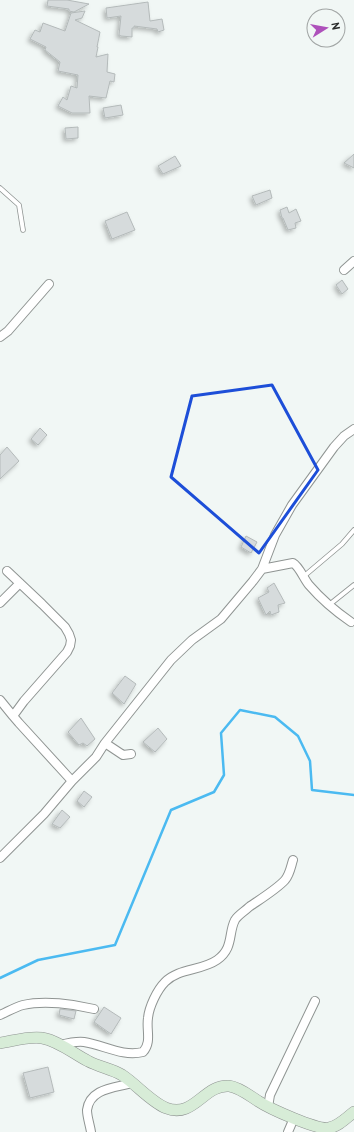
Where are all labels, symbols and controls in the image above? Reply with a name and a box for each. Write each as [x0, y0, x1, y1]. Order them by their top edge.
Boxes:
north arrow [306, 8, 346, 48]
text: N [328, 21, 343, 31]

